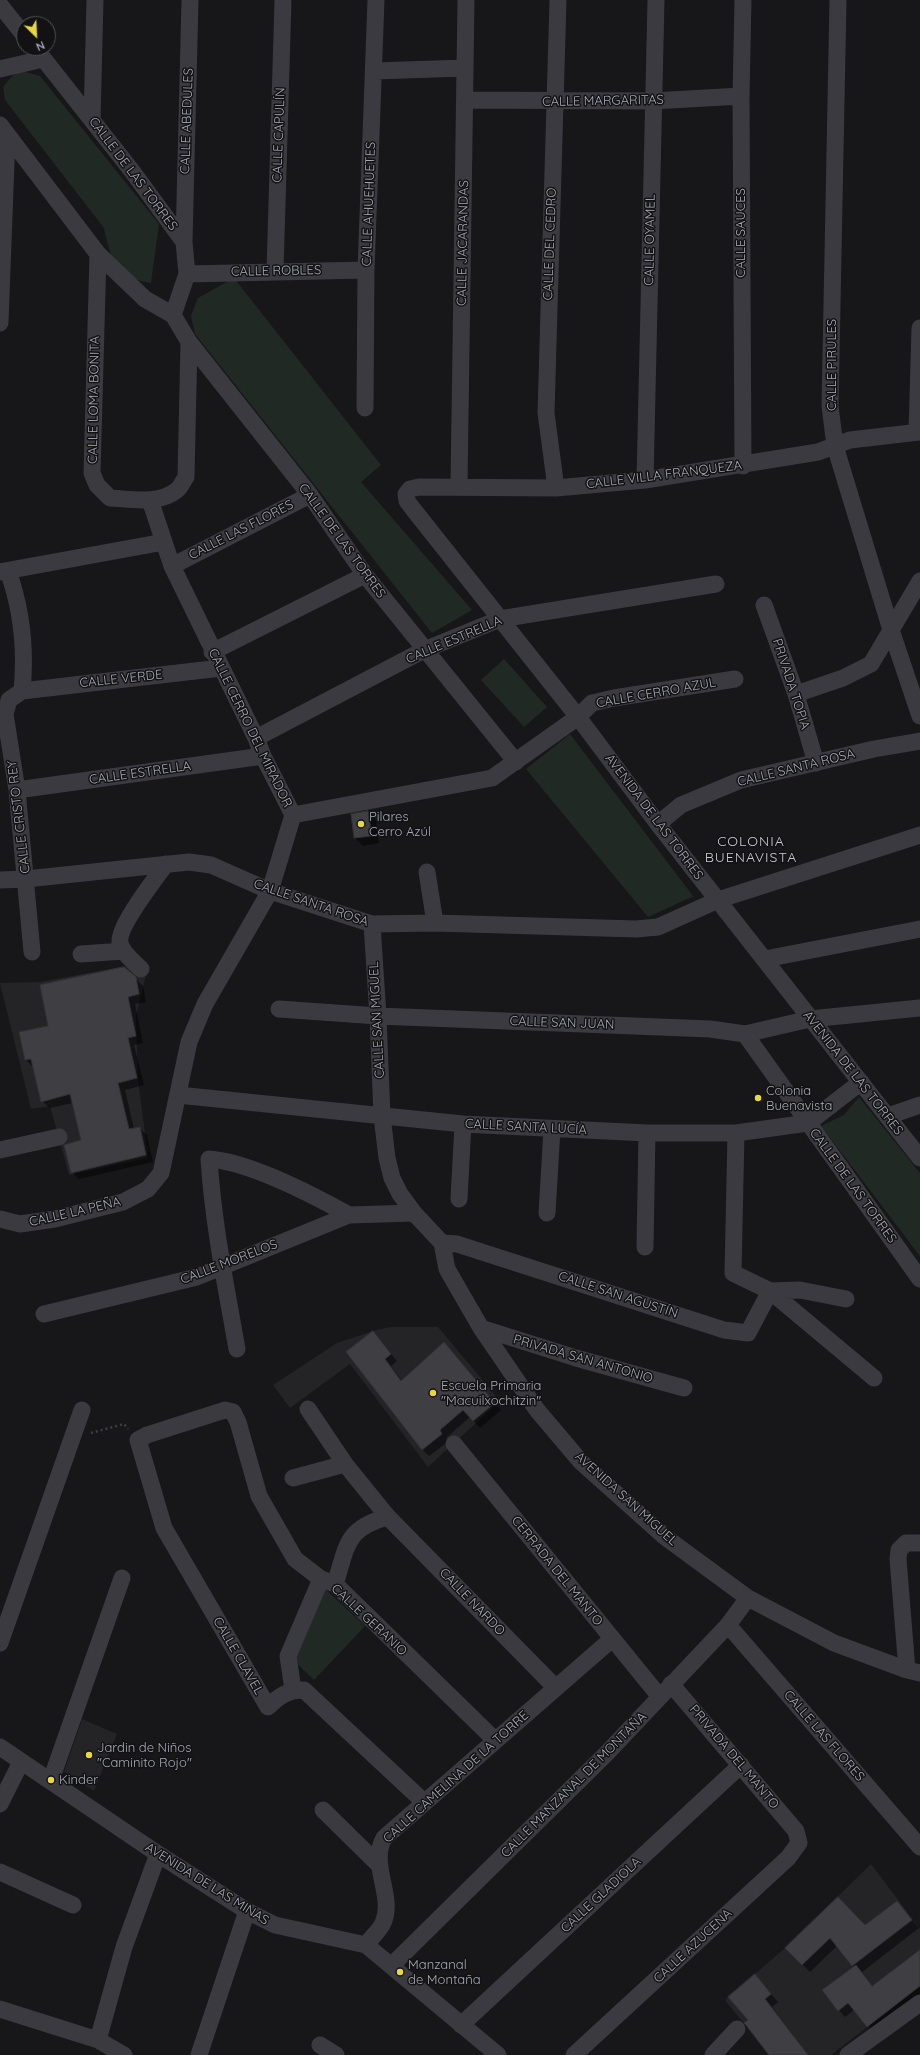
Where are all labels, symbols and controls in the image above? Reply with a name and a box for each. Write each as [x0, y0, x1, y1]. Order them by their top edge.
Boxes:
north arrow [16, 16, 56, 56]
text: N [34, 38, 47, 54]
street label: CALLE ABEDULES [177, 68, 197, 174]
street label: CALLE CAPULÍN [270, 87, 288, 183]
street label: CALLE MARGARITAS [542, 92, 664, 110]
street label: CALLE DE LAS TORRES [85, 114, 181, 234]
street label: CALLE AHUEHUETES [359, 141, 379, 267]
street label: CALLE JACARANDAS [454, 180, 472, 306]
street label: CALLE DEL CEDRO [540, 187, 560, 301]
street label: CALLE SAUCES [733, 188, 749, 278]
street label: CALLE OYAMEL [641, 194, 659, 286]
street label: CALLE ROBLES [231, 262, 321, 280]
street label: CALLE PIRULES [824, 319, 840, 411]
street label: CALLE LOMA BONITA [85, 336, 103, 464]
street label: CALLE VILLA FRANQUEZA [585, 458, 743, 492]
street label: CALLE DE LAS TORRES [295, 481, 389, 601]
street label: CALLE LAS FLORES [186, 497, 296, 563]
street label: CALLE ESTRELLA [404, 613, 504, 667]
street label: PRIVADA TOPIA [769, 637, 813, 731]
street label: CALLE CERRO DEL MIRADOR [205, 646, 295, 810]
street label: CALLE VERDE [79, 667, 163, 691]
street label: CALLE CERRO AZUL [595, 675, 717, 711]
street label: CALLE SANTA ROSA [736, 746, 856, 790]
street label: AVENIDA DE LAS TORRES [602, 751, 706, 883]
street label: CALLE ESTRELLA [88, 758, 192, 788]
street label: CALLE CRISTO REY [4, 760, 34, 874]
place label: Pilares Cerro Azúl [369, 809, 431, 840]
marker: Pilares Cerro Azúl [356, 819, 366, 829]
district label: COLONIA BUENAVISTA [705, 834, 797, 866]
street label: CALLE SANTA ROSA [252, 876, 370, 930]
street label: CALLE SAN MIGUEL [366, 961, 388, 1079]
street label: AVENIDA DE LAS TORRES [800, 1008, 906, 1138]
street label: CALLE SAN JUAN [509, 1013, 615, 1033]
place label: Colonia Buenavista [766, 1083, 832, 1114]
marker: Colonia Buenavista [753, 1093, 763, 1103]
street label: CALLE SANTA LUCÍA [465, 1116, 587, 1138]
street label: CALLE DE LAS TORRES [806, 1126, 900, 1246]
street label: CALLE LA PEÑA [28, 1194, 122, 1230]
street label: CALLE MORELOS [178, 1236, 280, 1288]
street label: CALLE SAN AGUSTÍN [556, 1268, 680, 1322]
street label: PRIVADA SAN ANTONIO [511, 1332, 655, 1386]
place label: Escuela Primaria "Macuilxochitzin" [441, 1378, 541, 1409]
marker: Escuela Primaria "Macuilxochitzin" [428, 1388, 438, 1398]
street label: AVENIDA SAN MIGUEL [572, 1449, 680, 1549]
street label: CERRADA DEL MANTO [508, 1513, 606, 1629]
street label: CALLE NARDO [436, 1565, 508, 1639]
street label: CALLE GERANIO [328, 1581, 410, 1659]
street label: CALLE CLAVEL [209, 1614, 267, 1698]
street label: CALLE LAS FLORES [780, 1687, 868, 1785]
street label: PRIVADA DEL MANTO [686, 1702, 782, 1812]
street label: CALLE CAMELINA DE LA TORRE [380, 1708, 532, 1846]
street label: CALLE MANZANAL DE MONTAÑA [498, 1709, 650, 1861]
place label: Jardin de Niños "Caminito Rojo" [97, 1740, 192, 1771]
marker: Jardin de Niños "Caminito Rojo" [84, 1750, 94, 1760]
place label: Kinder [59, 1772, 98, 1788]
marker: Kinder [46, 1775, 56, 1785]
street label: AVENIDA DE LAS MINAS [142, 1840, 272, 1928]
street label: CALLE GLADIOLA [558, 1854, 644, 1936]
street label: CALLE AZUCENA [651, 1906, 735, 1986]
place label: Manzanal de Montaña [408, 1957, 481, 1988]
marker: Manzanal de Montaña [395, 1967, 405, 1977]

